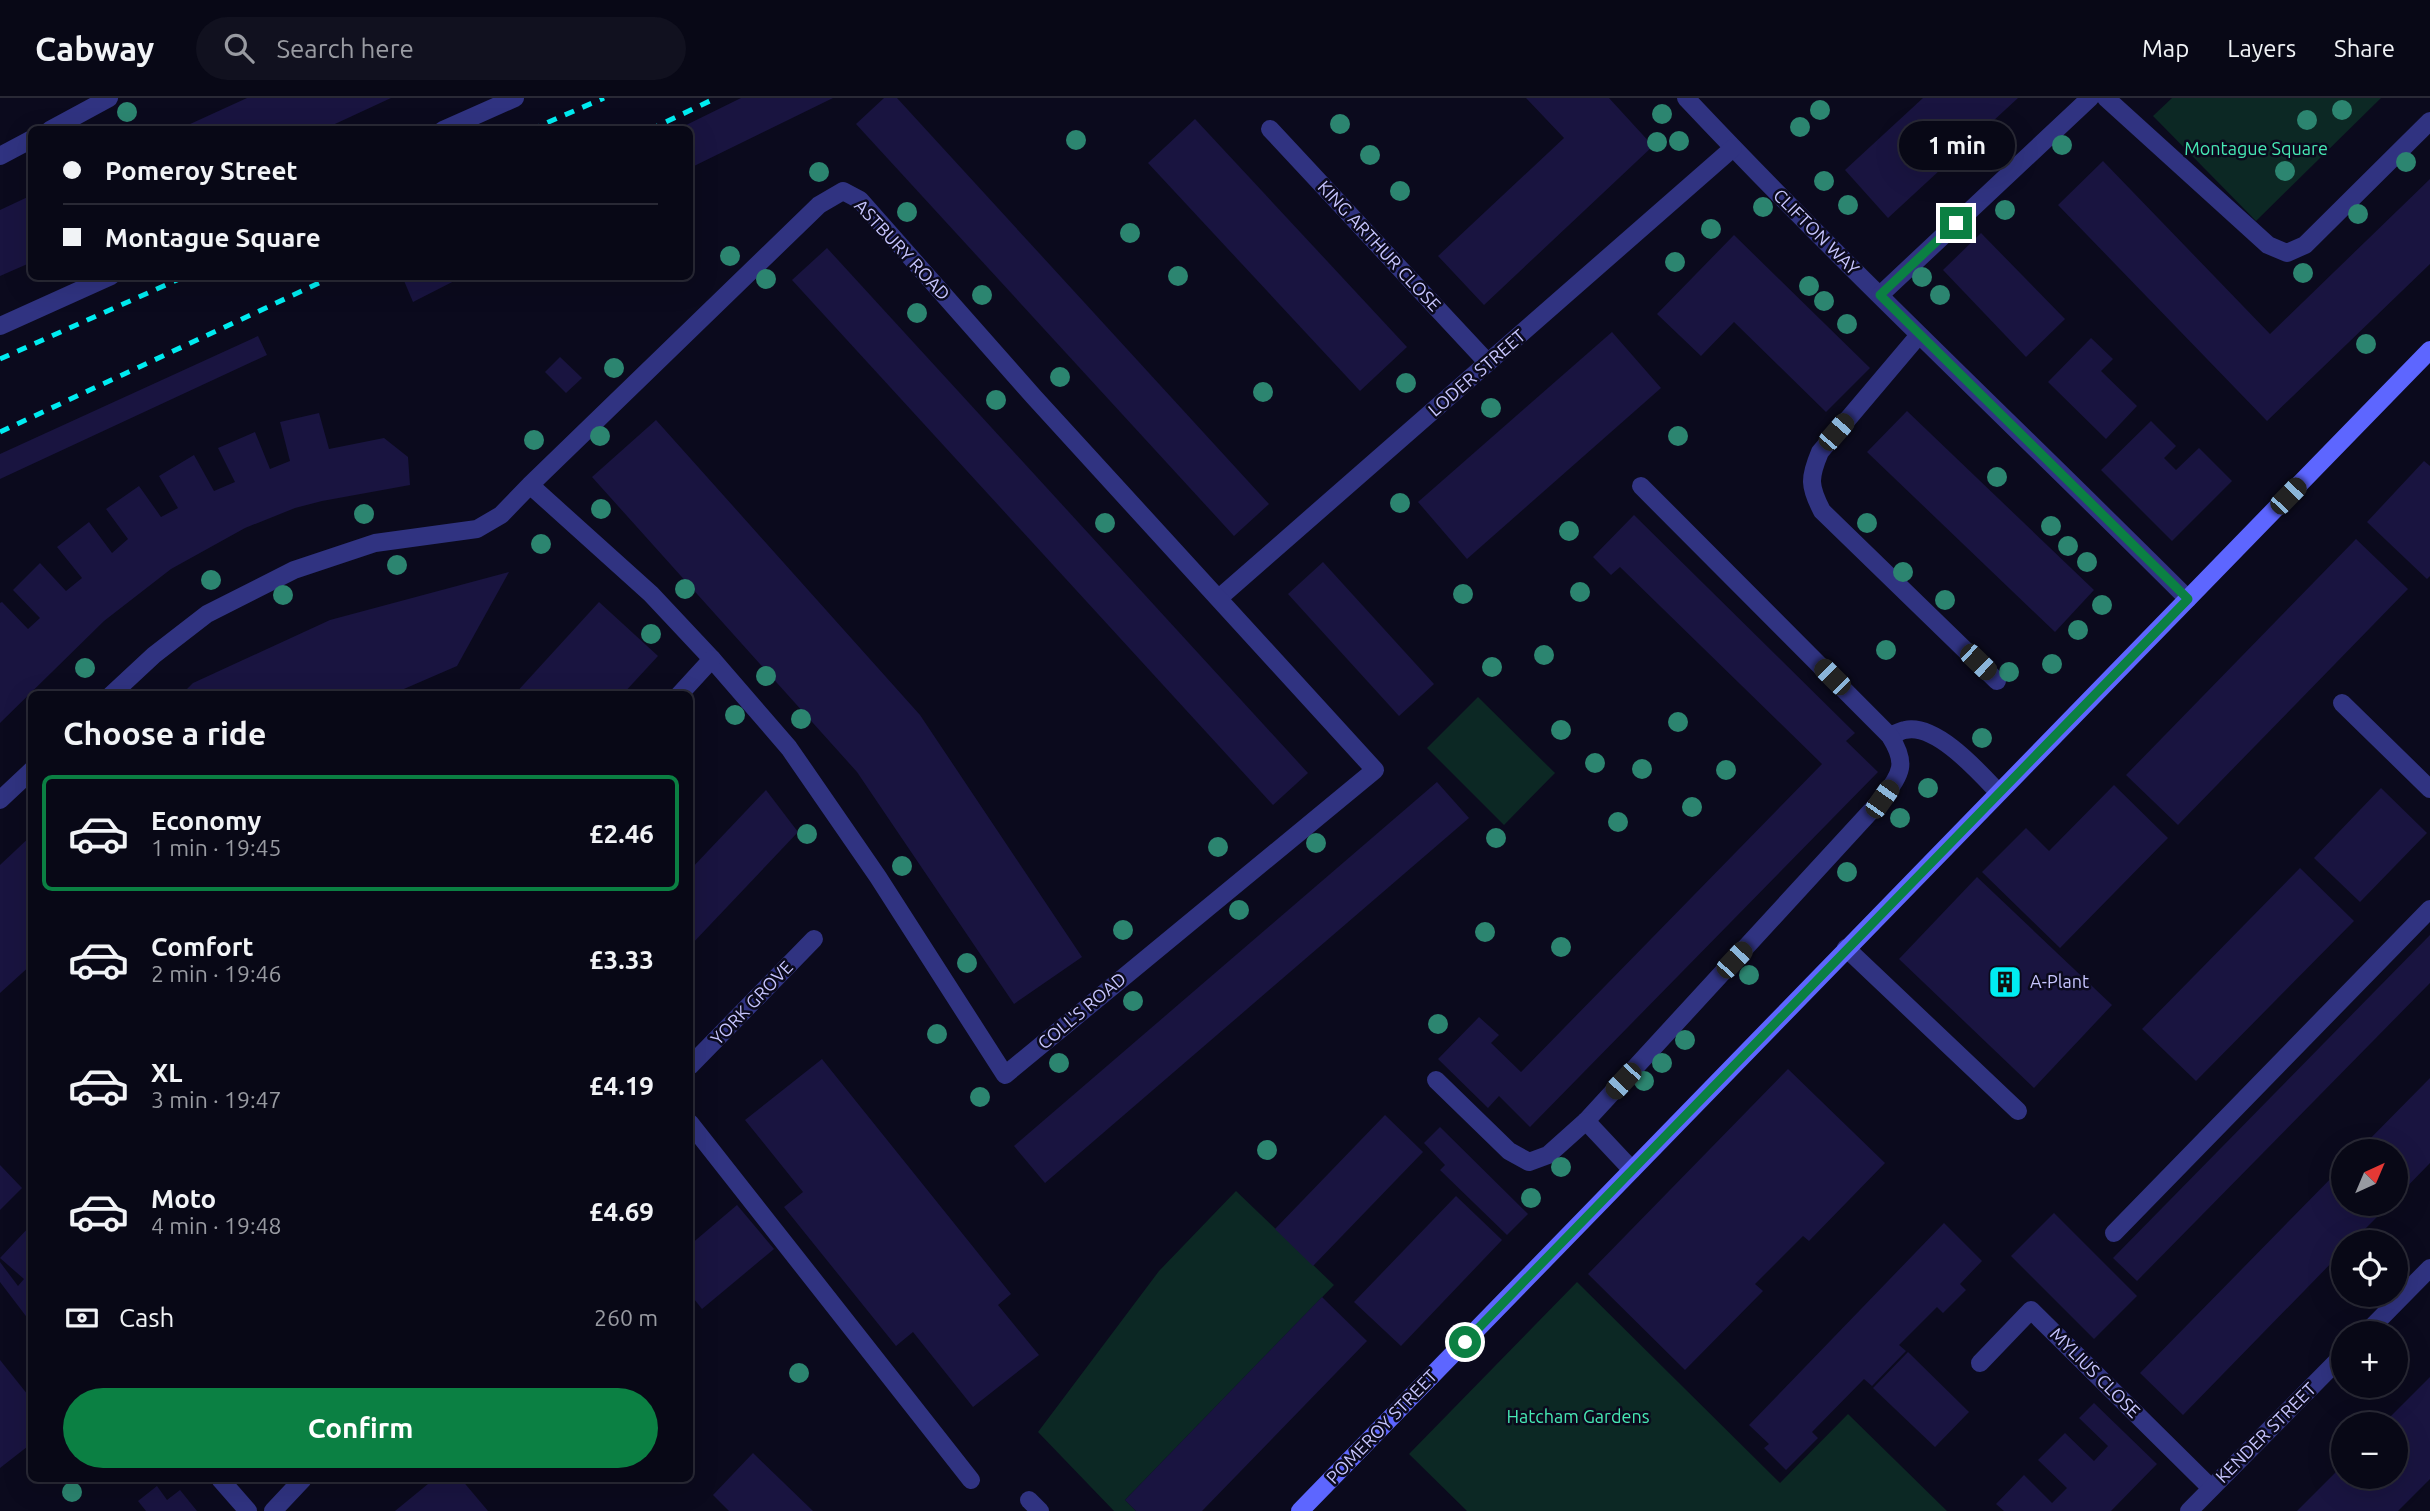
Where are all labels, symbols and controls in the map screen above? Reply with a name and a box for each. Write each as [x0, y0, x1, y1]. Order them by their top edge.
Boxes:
search box [196, 17, 686, 80]
icon: search [220, 29, 258, 67]
text: Cabway [35, 30, 154, 67]
text: Search here [276, 34, 414, 63]
text: Map [2142, 35, 2189, 62]
text: Layers [2227, 35, 2296, 62]
text: Share [2334, 35, 2395, 62]
callout: 1 min [1898, 122, 2014, 170]
text: 1 min [1928, 133, 1986, 158]
park label: Montague Square [2184, 138, 2328, 158]
text: Pomeroy Street [105, 156, 298, 185]
street label: KING ARTHUR CLOSE [1314, 176, 1445, 315]
street label: CLIFTON WAY [1770, 184, 1864, 279]
street label: ASTBURY ROAD [851, 195, 954, 304]
route end [1940, 207, 1972, 239]
text: Montague Square [105, 223, 321, 252]
street label: LODER STREET [1424, 325, 1529, 420]
car [1815, 409, 1858, 455]
car [2266, 474, 2311, 518]
car [1956, 640, 2001, 684]
car [1810, 655, 1855, 699]
text: Choose a ride [63, 715, 266, 751]
car [1862, 776, 1903, 822]
icon: car [67, 802, 130, 865]
text: Economy [151, 806, 261, 835]
text: £2.46 [589, 819, 654, 848]
text: 1 min · 19:45 [151, 835, 282, 860]
icon: car [67, 928, 130, 991]
text: Comfort [151, 932, 254, 961]
car [1712, 937, 1757, 983]
text: £3.33 [589, 945, 654, 974]
street label: YORK GROVE [706, 956, 796, 1048]
text: 2 min · 19:46 [151, 961, 282, 986]
building icon: A-Plant [1986, 963, 2024, 1001]
street label: COLL'S ROAD [1033, 968, 1129, 1053]
place label: A-Plant [2030, 971, 2089, 991]
icon: car [67, 1054, 130, 1117]
text: XL [151, 1058, 182, 1087]
car [1601, 1058, 1646, 1104]
text: £4.19 [589, 1071, 654, 1100]
text: 3 min · 19:47 [151, 1087, 282, 1112]
north arrow [2331, 1139, 2408, 1216]
map controls [2331, 1139, 2408, 1489]
icon: car [67, 1180, 130, 1243]
text: Moto [151, 1184, 216, 1213]
text: £4.69 [589, 1197, 654, 1226]
text: 4 min · 19:48 [151, 1213, 282, 1238]
button: locate [2331, 1230, 2408, 1307]
icon: cash [63, 1299, 101, 1337]
text: Cash [119, 1303, 174, 1332]
text: 260 m [594, 1305, 658, 1330]
button: + [2331, 1321, 2408, 1398]
street label: MYLIUS CLOSE [2047, 1323, 2145, 1421]
route start [1449, 1326, 1481, 1358]
street label: POMEROY STREET [1322, 1365, 1441, 1487]
street label: KENDER STREET [2211, 1378, 2319, 1486]
button: Confirm [63, 1388, 658, 1468]
park label: Hatcham Gardens [1507, 1406, 1650, 1426]
button: − [2331, 1412, 2408, 1489]

